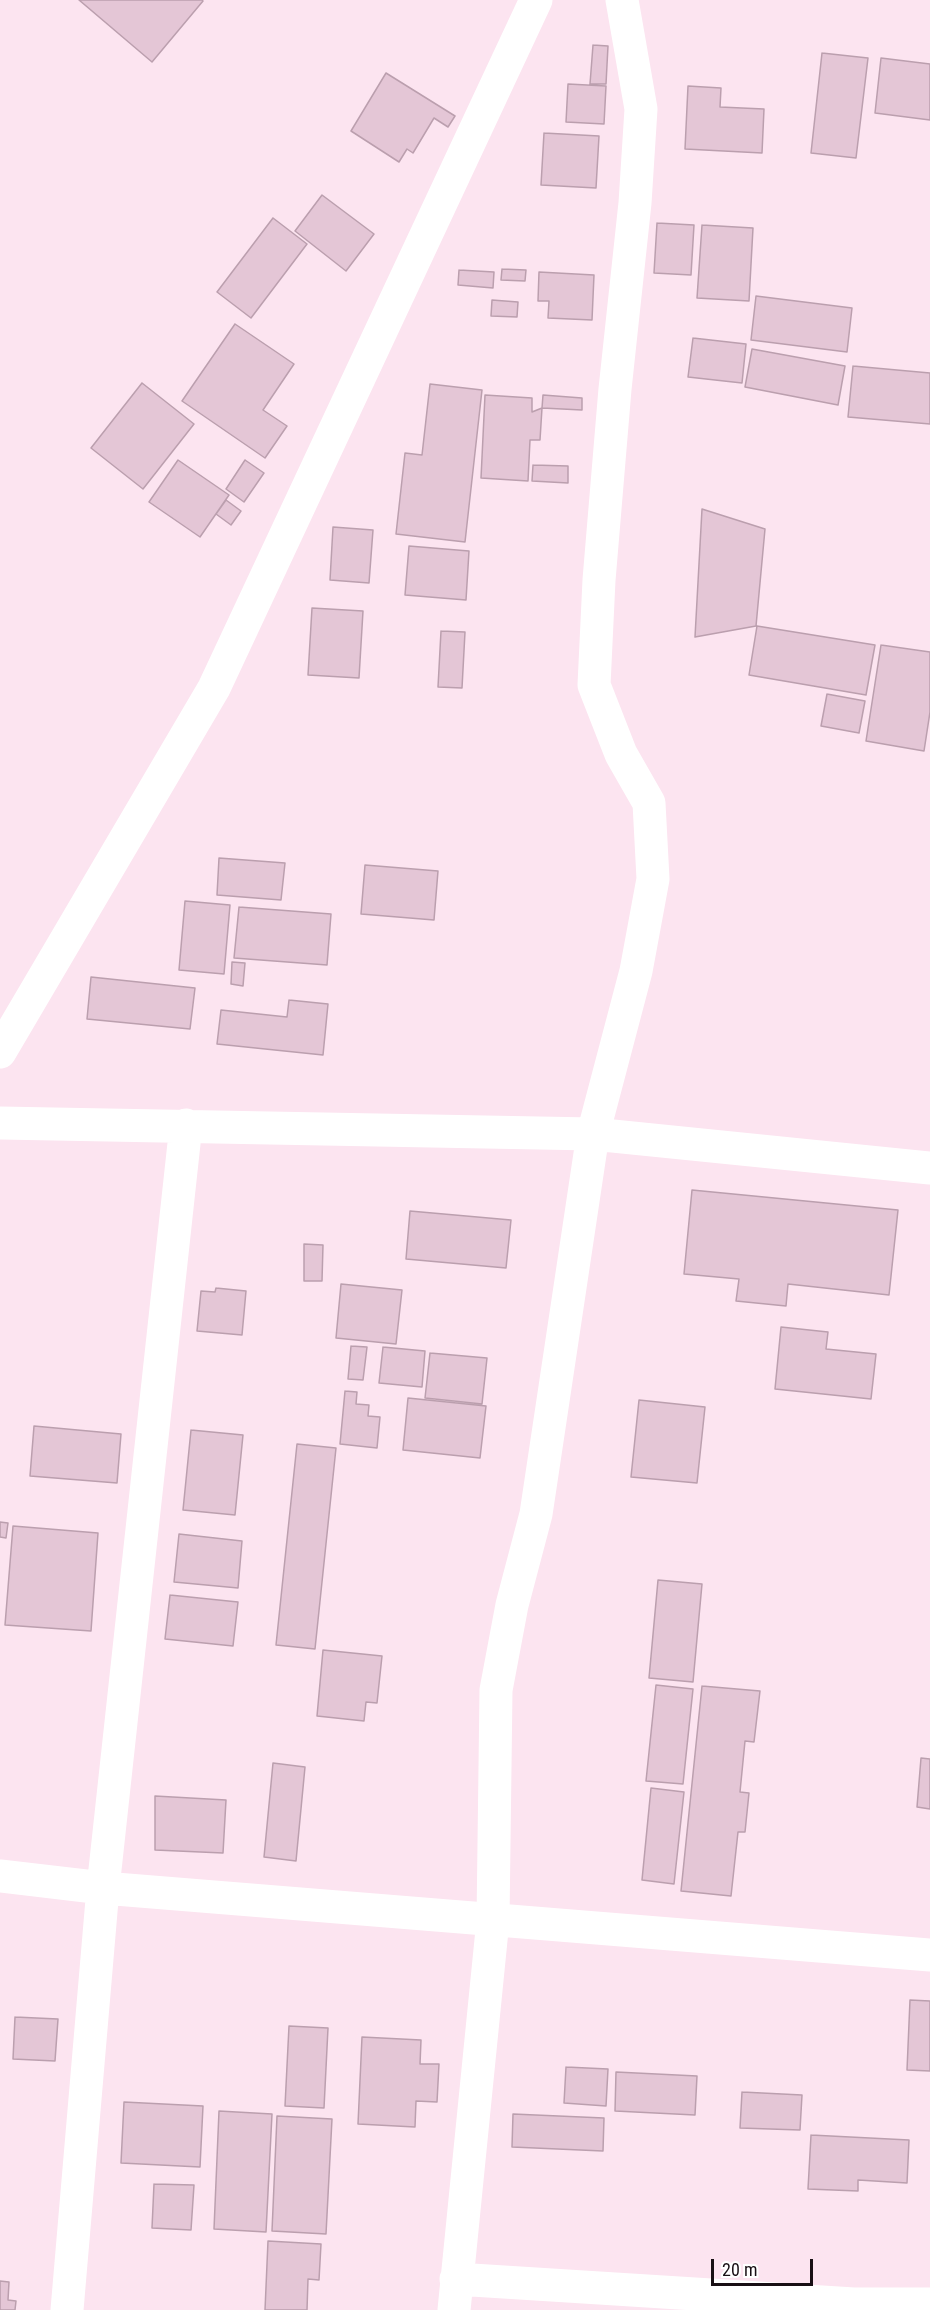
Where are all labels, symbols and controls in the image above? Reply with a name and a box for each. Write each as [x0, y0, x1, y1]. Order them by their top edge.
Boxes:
scale bar [714, 2247, 816, 2285]
text: 20 m [722, 2259, 757, 2280]

